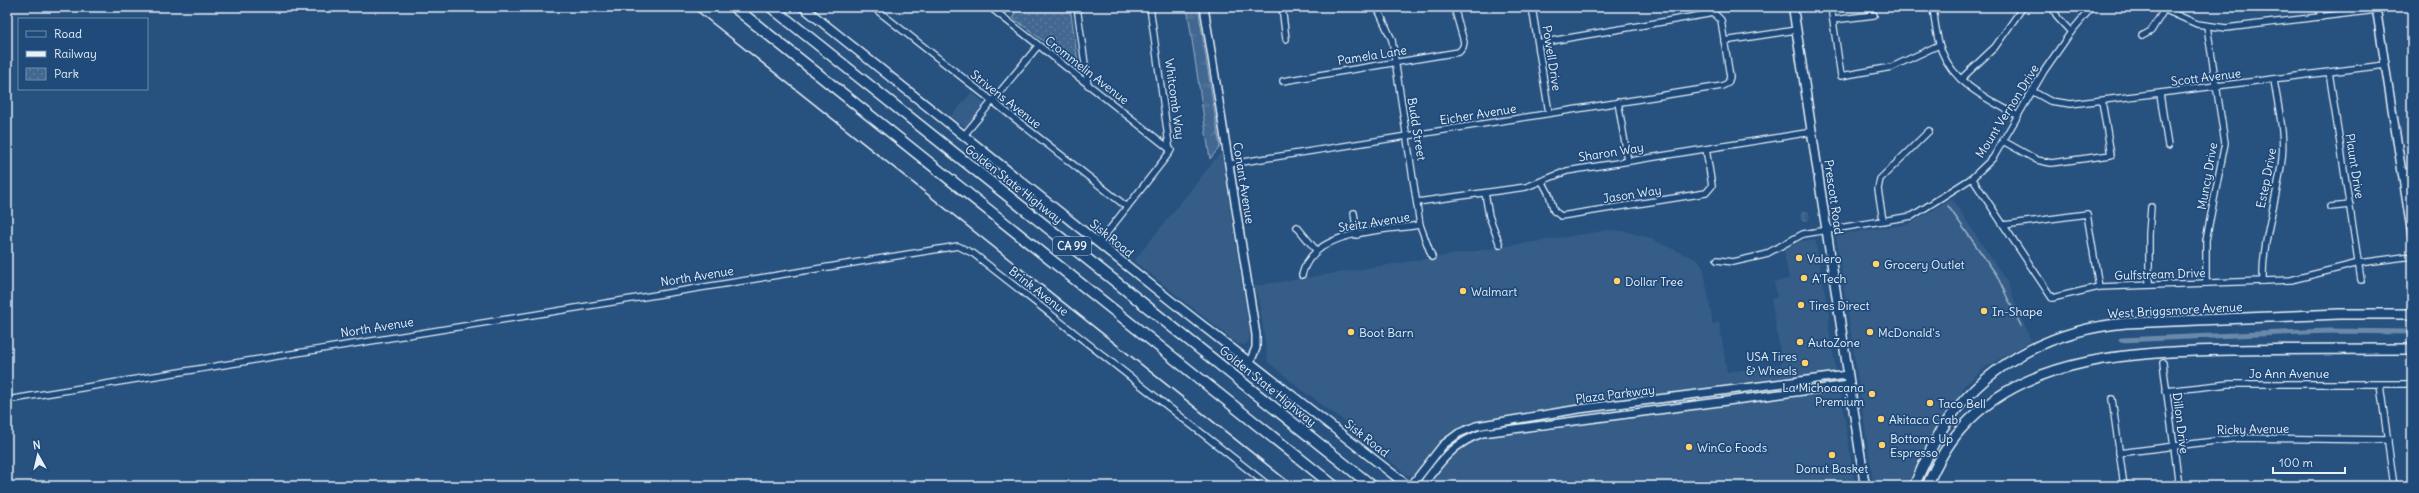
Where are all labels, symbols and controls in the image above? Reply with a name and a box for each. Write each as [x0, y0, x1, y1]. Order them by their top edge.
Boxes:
legend [18, 18, 148, 90]
street label: Powell Drive [1539, 24, 1565, 92]
text: Road [54, 26, 82, 41]
street label: Crommelin Avenue [1042, 33, 1132, 107]
street label: Pamela Lane [1336, 42, 1408, 68]
text: Railway [54, 46, 97, 61]
street label: Whitcomb Way [1162, 58, 1188, 140]
street label: Mount Vernon Drive [1972, 61, 2042, 161]
street label: Scott Avenue [2170, 65, 2242, 89]
text: Park [54, 66, 79, 81]
street label: Strivens Avenue [968, 67, 1044, 131]
street label: Budd Street [1405, 96, 1429, 162]
street label: Eicher Avenue [1439, 101, 1517, 127]
street label: Plaunt Drive [2342, 132, 2368, 200]
street label: Sharon Way [1577, 139, 1645, 165]
street label: Golden State Highway [962, 141, 1066, 227]
street label: Conant Avenue [1230, 141, 1258, 225]
street label: Muncy Drive [2194, 141, 2220, 211]
street label: Estep Drive [2253, 147, 2279, 209]
street label: Prescott Road [1821, 159, 1847, 235]
street label: Jason Way [1602, 182, 1662, 206]
street label: Steitz Avenue [1337, 209, 1411, 235]
street label: Sisk Road [1087, 216, 1137, 260]
road number: CA 99 [1053, 237, 1091, 255]
place label: Valero [1807, 251, 1842, 266]
marker: Valero [1794, 253, 1804, 263]
place label: Grocery Outlet [1884, 257, 1965, 272]
marker: Grocery Outlet [1871, 259, 1881, 269]
street label: North Avenue [659, 263, 735, 289]
street label: Brink Avenue [1006, 263, 1072, 319]
street label: Gulfstream Drive [2114, 265, 2206, 283]
place label: A'Tech [1812, 271, 1847, 286]
marker: A'Tech [1799, 273, 1809, 283]
place label: Dollar Tree [1625, 274, 1683, 289]
marker: Dollar Tree [1612, 276, 1622, 286]
place label: Walmart [1471, 284, 1517, 299]
marker: Walmart [1458, 286, 1468, 296]
place label: Tires Direct [1809, 298, 1870, 313]
street label: West Briggsmore Avenue [2107, 299, 2243, 321]
marker: Tires Direct [1796, 300, 1806, 310]
place label: In-Shape [1992, 304, 2043, 319]
marker: In-Shape [1979, 306, 1989, 316]
street label: North Avenue [339, 314, 415, 340]
place label: Boot Barn [1359, 325, 1414, 340]
place label: McDonald's [1878, 325, 1940, 340]
marker: Boot Barn [1346, 327, 1356, 337]
marker: McDonald's [1865, 327, 1875, 337]
place label: AutoZone [1808, 335, 1860, 350]
marker: AutoZone [1795, 337, 1805, 347]
street label: Golden State Highway [1217, 342, 1319, 430]
place label: USA Tires & Wheels [1746, 349, 1797, 378]
marker: USA Tires & Wheels [1800, 358, 1810, 368]
street label: Jo Ann Avenue [2249, 366, 2329, 381]
place label: La Michoacana Premium [1782, 380, 1864, 409]
street label: Plaza Parkway [1574, 382, 1656, 406]
marker: La Michoacana Premium [1867, 389, 1877, 399]
street label: Dillon Drive [2170, 392, 2192, 454]
place label: Taco Bell [1938, 396, 1986, 411]
marker: Taco Bell [1925, 398, 1935, 408]
place label: Akitaca Crab [1889, 412, 1959, 427]
marker: Akitaca Crab [1876, 414, 1886, 424]
street label: Sisk Road [1342, 416, 1392, 460]
street label: Ricky Avenue [2217, 421, 2289, 437]
place label: Bottoms Up Espresso [1890, 431, 1953, 460]
north arrow [18, 435, 58, 475]
text: N [32, 438, 41, 453]
place label: WinCo Foods [1697, 440, 1767, 455]
marker: Bottoms Up Espresso [1877, 440, 1887, 450]
marker: WinCo Foods [1684, 442, 1694, 452]
scale bar [2273, 449, 2345, 475]
marker: Donut Basket [1827, 450, 1837, 460]
text: 100 m [2279, 455, 2313, 470]
place label: Donut Basket [1796, 461, 1868, 476]

